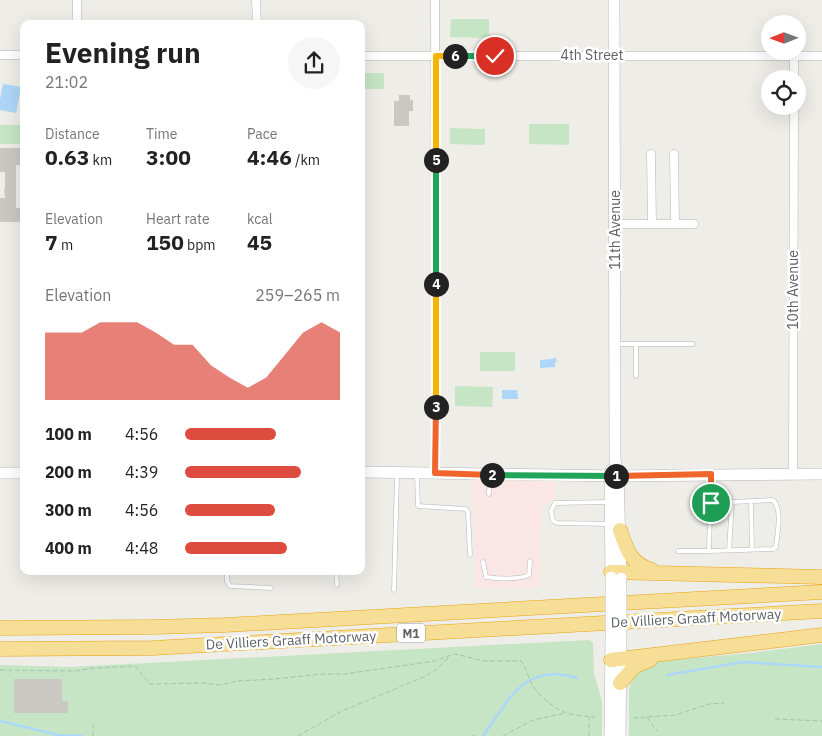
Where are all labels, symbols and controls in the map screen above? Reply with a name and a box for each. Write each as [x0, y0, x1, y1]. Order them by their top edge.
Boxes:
north arrow [761, 15, 806, 60]
map controls [761, 15, 806, 115]
text: Evening run [45, 34, 201, 71]
pin [474, 35, 516, 77]
button: share [288, 37, 340, 89]
icon: check [481, 42, 509, 70]
pin: 6 [442, 44, 468, 68]
street label: 4th Street [561, 46, 624, 64]
text: 6 [451, 47, 460, 65]
button: locate [761, 70, 806, 115]
text: 21:02 [45, 72, 88, 92]
text: Distance [45, 125, 100, 143]
text: Time [146, 125, 177, 143]
text: Pace [247, 125, 277, 143]
text: 0.63 [45, 143, 89, 171]
text: 3:00 [146, 143, 191, 171]
text: 4:46 [247, 143, 292, 171]
pin: 5 [424, 148, 448, 172]
text: km [89, 151, 112, 169]
text: /km [292, 151, 320, 169]
text: 5 [432, 151, 441, 169]
street label: 11th Avenue [606, 190, 624, 270]
text: Elevation [45, 210, 103, 228]
text: Heart rate [146, 210, 210, 228]
text: kcal [247, 210, 272, 228]
text: 7 [45, 228, 58, 256]
text: 150 [146, 228, 184, 256]
text: 45 [247, 228, 272, 256]
text: m [58, 236, 73, 254]
text: bpm [184, 236, 216, 254]
street label: 10th Avenue [784, 250, 802, 330]
pin: 4 [424, 272, 448, 296]
text: 4 [432, 275, 441, 293]
text: Elevation [45, 285, 111, 305]
text: 259–265 m [255, 285, 340, 305]
pin: 3 [424, 394, 448, 420]
text: 3 [432, 398, 441, 416]
text: 100 m [45, 424, 92, 444]
text: 4:56 [125, 424, 158, 444]
text: 200 m [45, 462, 92, 482]
text: 4:39 [125, 462, 158, 482]
pin: 2 [480, 462, 504, 488]
pin: 1 [604, 464, 628, 488]
text: 2 [488, 466, 497, 484]
text: 1 [612, 467, 621, 485]
pin [690, 482, 732, 524]
icon: arrive [697, 489, 725, 517]
text: 300 m [45, 500, 92, 520]
text: 4:56 [125, 500, 158, 520]
text: 400 m [45, 538, 92, 558]
text: 4:48 [125, 538, 158, 558]
street label: De Villiers Graaff Motorway [610, 605, 782, 631]
road number: M1 [397, 624, 425, 642]
street label: De Villiers Graaff Motorway [205, 627, 377, 653]

